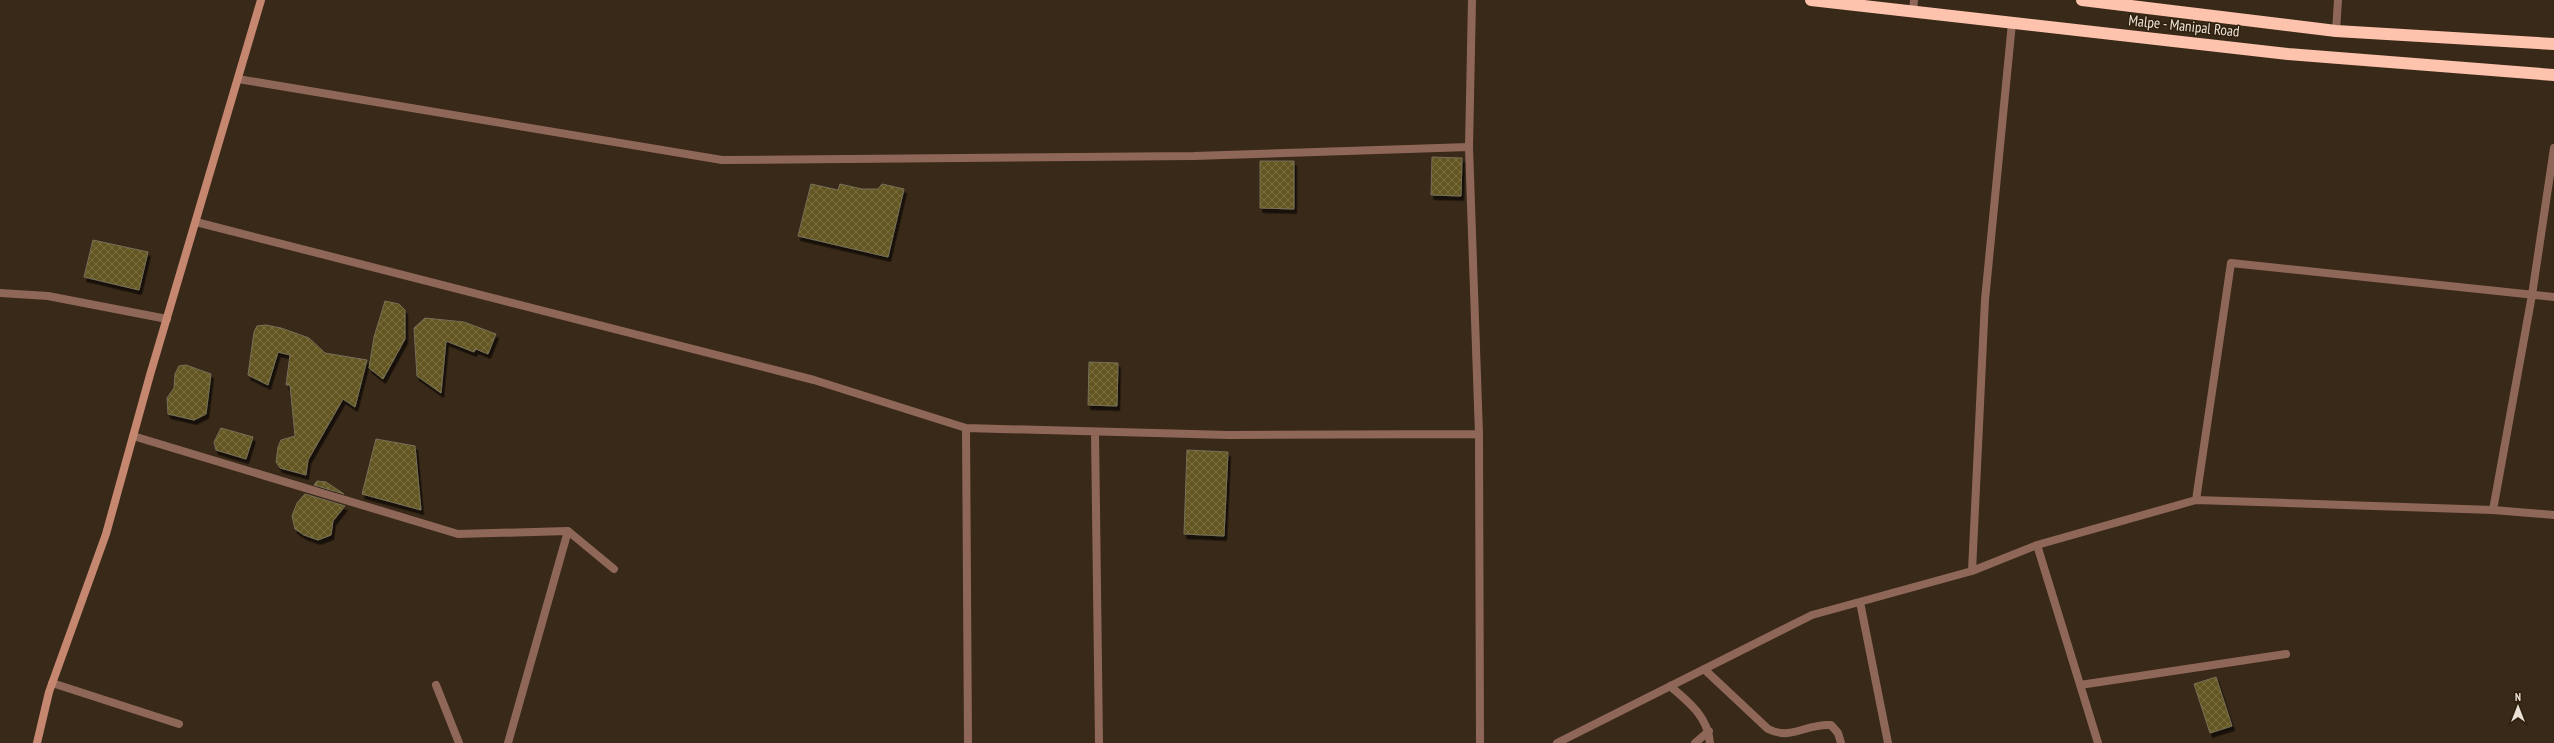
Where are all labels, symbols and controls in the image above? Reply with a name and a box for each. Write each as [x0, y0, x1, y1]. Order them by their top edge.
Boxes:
street label: Malpe - Manipal Road [2128, 10, 2241, 41]
north arrow [2498, 687, 2538, 727]
text: N [2515, 690, 2521, 704]

